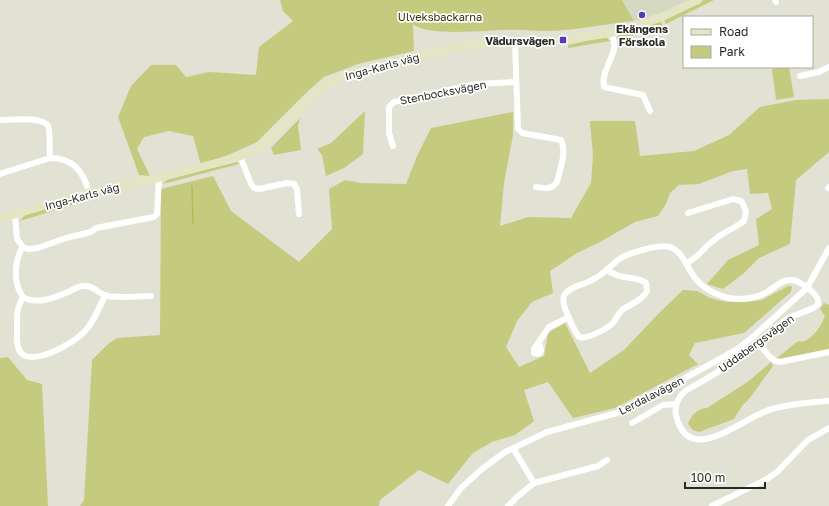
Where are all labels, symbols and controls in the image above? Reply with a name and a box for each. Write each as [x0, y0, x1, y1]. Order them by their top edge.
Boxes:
park label: Ulveksbackarna [398, 10, 482, 23]
marker: Ekängens Förskola [637, 10, 647, 20]
legend [683, 16, 813, 68]
place label: Ekängens Förskola [616, 22, 668, 48]
text: Road [719, 24, 748, 39]
place label: Vädursvägen [485, 34, 555, 47]
marker: Vädursvägen [558, 35, 568, 45]
text: Park [719, 44, 745, 59]
street label: Inga-Karls väg [343, 50, 421, 82]
street label: Stenbocksvägen [399, 77, 487, 107]
street label: Inga-Karls väg [43, 180, 121, 212]
street label: Uddabergsvägen [716, 311, 796, 375]
street label: Lerdalavägen [616, 373, 686, 417]
scale bar [685, 464, 765, 490]
text: 100 m [691, 470, 725, 485]

